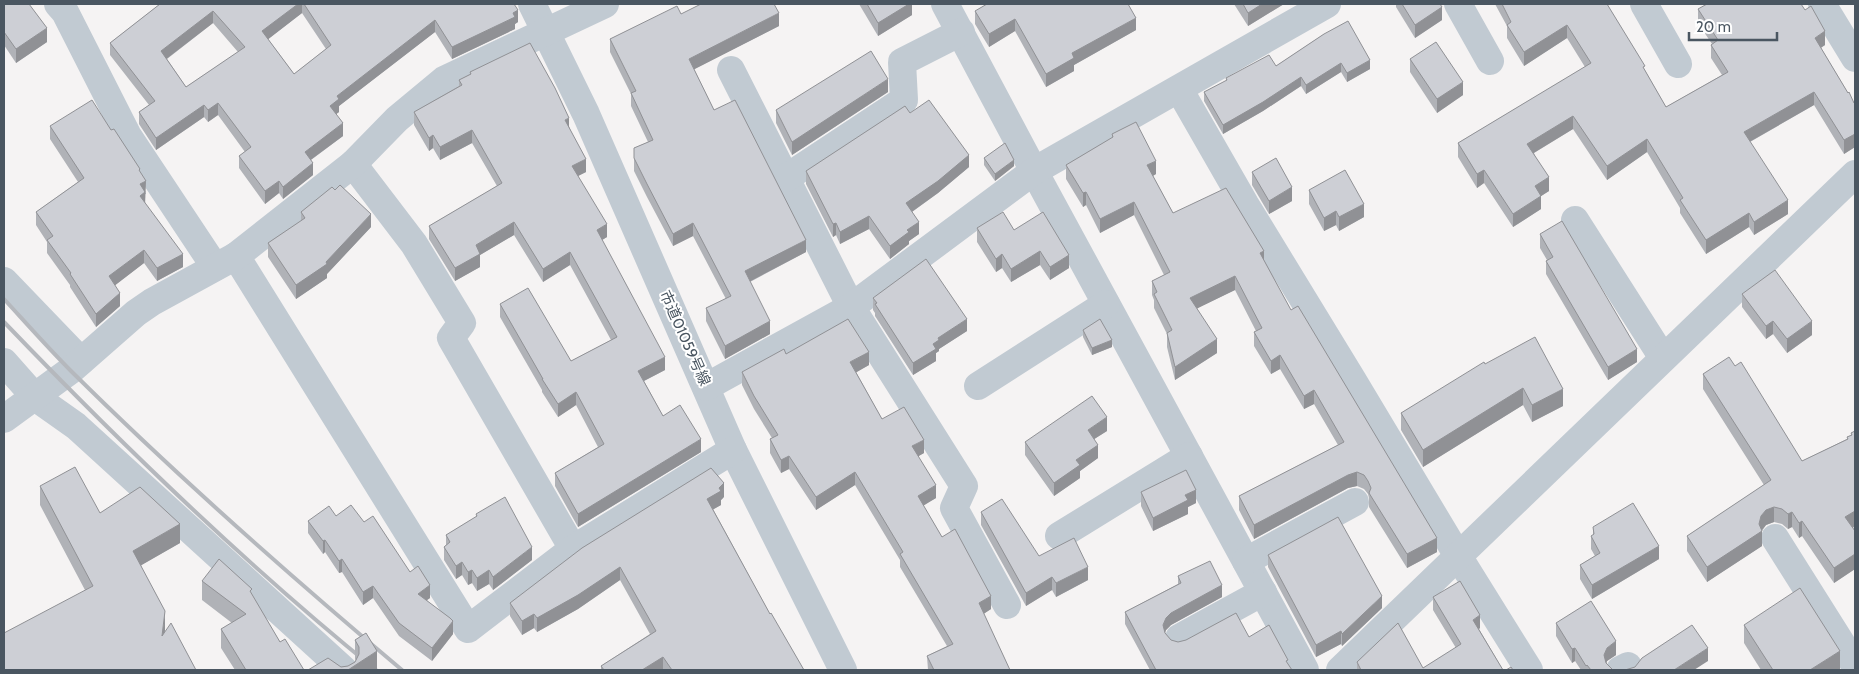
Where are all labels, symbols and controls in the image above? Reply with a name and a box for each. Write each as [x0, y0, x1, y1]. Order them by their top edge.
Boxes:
scale bar [1689, 10, 1776, 42]
text: 20 m [1696, 18, 1731, 36]
street label: 市道01059号線 [656, 288, 714, 388]

